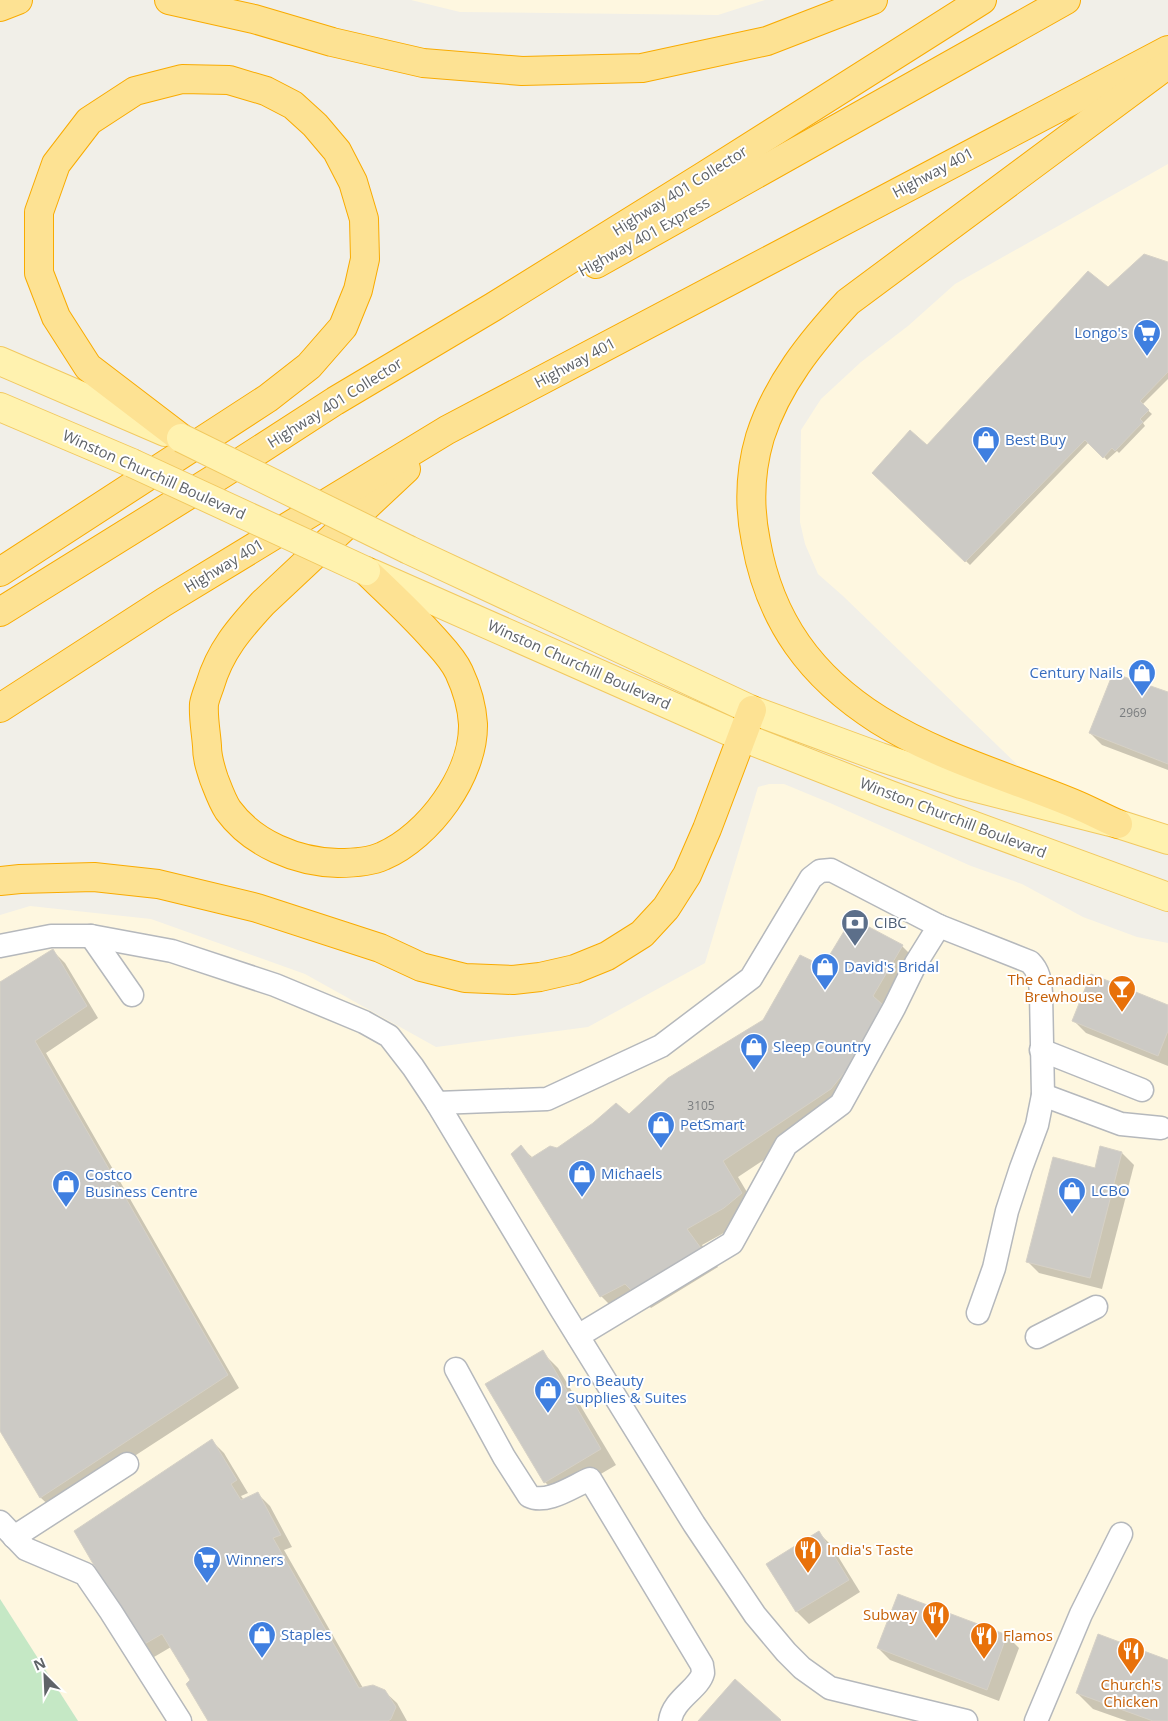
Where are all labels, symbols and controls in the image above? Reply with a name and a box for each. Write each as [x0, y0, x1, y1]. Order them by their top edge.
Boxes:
street label: Highway 401 Collector [608, 141, 751, 240]
street label: Highway 401 [888, 142, 977, 202]
street label: Highway 401 Express [574, 192, 713, 281]
supermarket icon: Longo's [1132, 318, 1162, 357]
place label: Longo's [1074, 322, 1128, 342]
street label: Highway 401 [530, 332, 619, 392]
street label: Highway 401 Collector [263, 353, 406, 452]
street label: Winston Churchill Boulevard [60, 425, 249, 524]
shop icon: Best Buy [971, 425, 1001, 464]
place label: Best Buy [1005, 429, 1066, 449]
street label: Highway 401 [180, 534, 267, 597]
street label: Winston Churchill Boulevard [485, 615, 674, 714]
shop icon: Century Nails [1127, 658, 1157, 697]
place label: Century Nails [1029, 662, 1123, 682]
house number: 2969 [1119, 704, 1147, 721]
street label: Winston Churchill Boulevard [857, 772, 1050, 862]
bank icon: CIBC [840, 908, 870, 947]
place label: CIBC [874, 912, 907, 932]
shop icon: David's Bridal [810, 952, 840, 991]
place label: David's Bridal [844, 956, 939, 976]
place label: The Canadian Brewhouse [1007, 969, 1103, 1006]
bar icon: The Canadian Brewhouse [1107, 974, 1137, 1013]
shop icon: Sleep Country [739, 1032, 769, 1071]
place label: Sleep Country [773, 1036, 871, 1056]
house number: 3105 [687, 1097, 715, 1114]
shop icon: PetSmart [646, 1110, 676, 1149]
place label: PetSmart [680, 1114, 745, 1134]
shop icon: Michaels [567, 1159, 597, 1198]
place label: Michaels [601, 1163, 662, 1183]
place label: Costco Business Centre [85, 1164, 198, 1201]
shop icon: Costco Business Centre [51, 1169, 81, 1208]
shop icon: LCBO [1057, 1176, 1087, 1215]
place label: LCBO [1091, 1180, 1130, 1200]
place label: Pro Beauty Supplies & Suites [567, 1370, 687, 1407]
shop icon: Pro Beauty Supplies & Suites [533, 1375, 563, 1414]
restaurant icon: India's Taste [793, 1535, 823, 1574]
place label: India's Taste [827, 1539, 914, 1559]
supermarket icon: Winners [192, 1545, 222, 1584]
place label: Winners [226, 1549, 284, 1569]
restaurant icon: Subway [921, 1600, 951, 1639]
place label: Subway [863, 1604, 917, 1624]
shop icon: Staples [247, 1620, 277, 1659]
restaurant icon: Flamos [969, 1621, 999, 1660]
place label: Staples [281, 1624, 331, 1644]
place label: Flamos [1003, 1625, 1053, 1645]
restaurant icon: Church's Chicken [1116, 1636, 1146, 1675]
north arrow [20, 1651, 70, 1701]
text: N [30, 1653, 49, 1675]
place label: Church's Chicken [1101, 1674, 1161, 1711]

